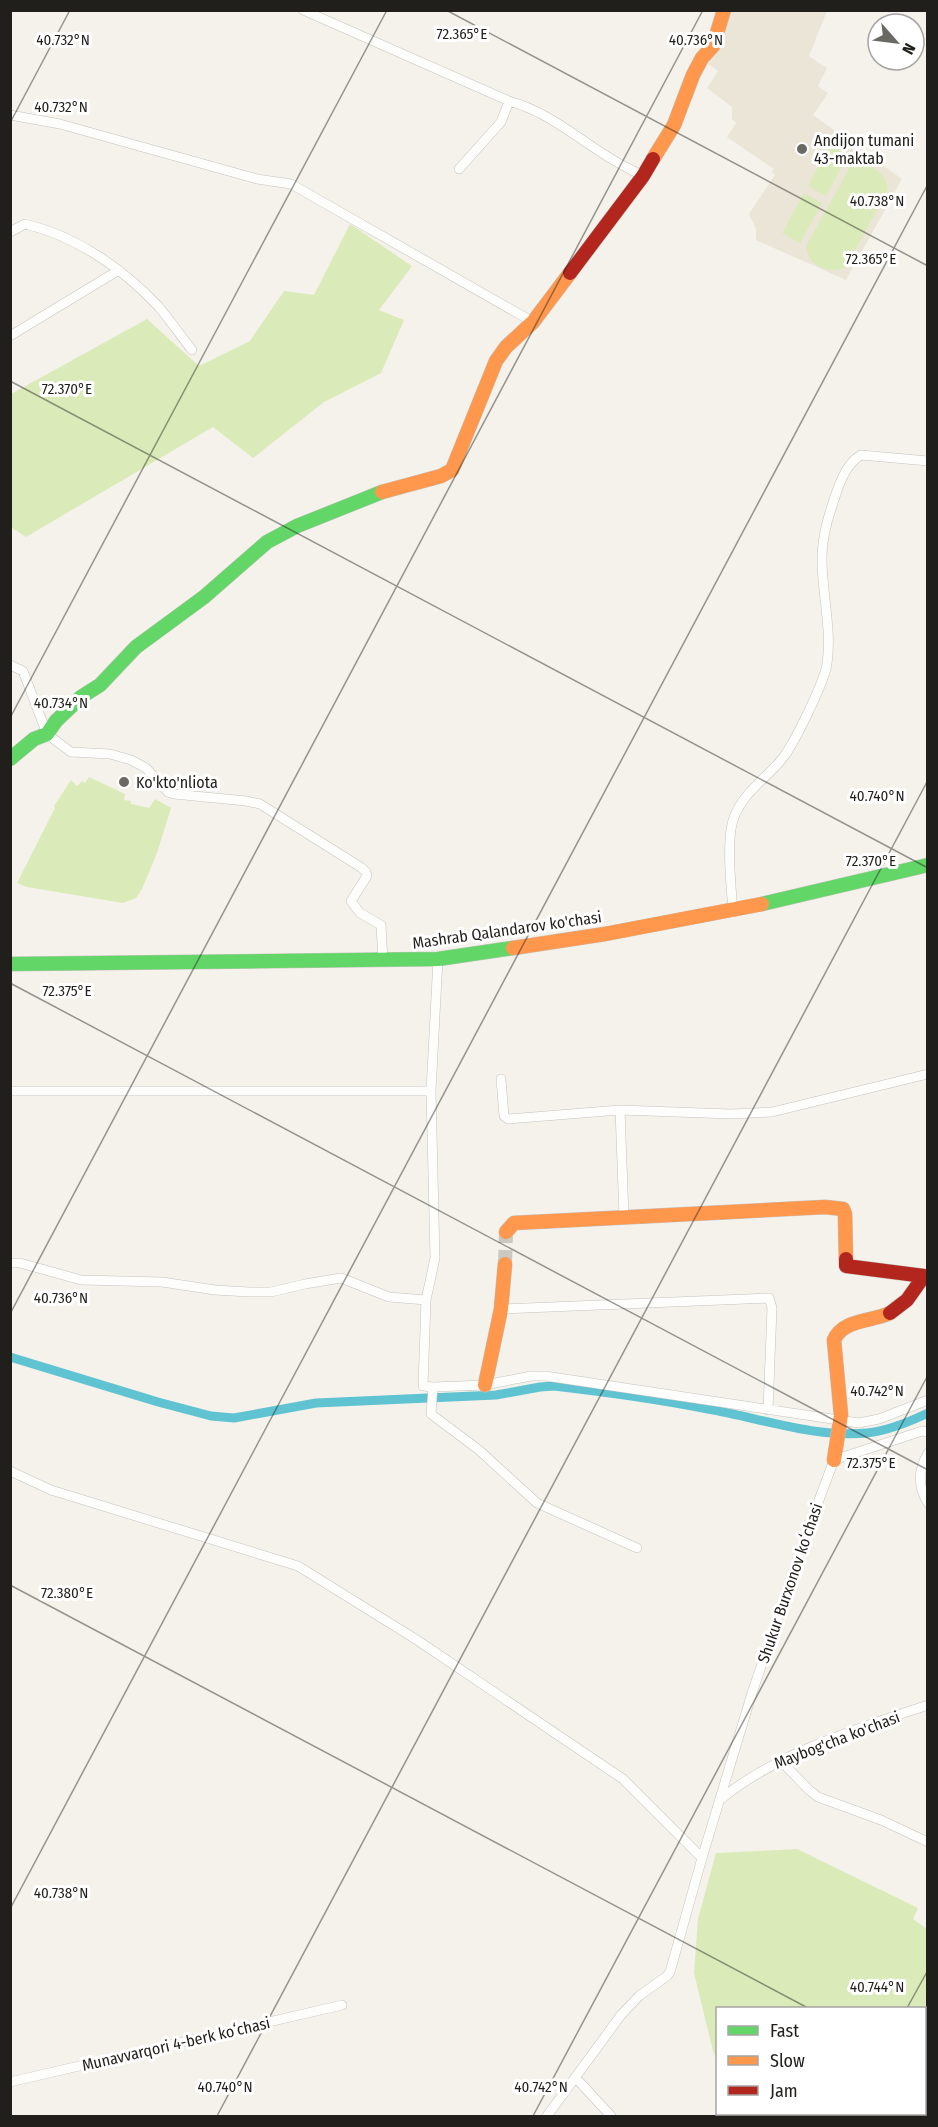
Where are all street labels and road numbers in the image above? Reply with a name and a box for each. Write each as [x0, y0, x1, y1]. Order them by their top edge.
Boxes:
street label: Mashrab Qalandarov ko'chasi [411, 907, 603, 953]
street label: Shukur Burxonov koʻchasi [754, 1500, 826, 1666]
street label: Maybog'cha ko'chasi [771, 1707, 903, 1773]
street label: Munavvarqori 4-berk koʻchasi [80, 2013, 272, 2075]

